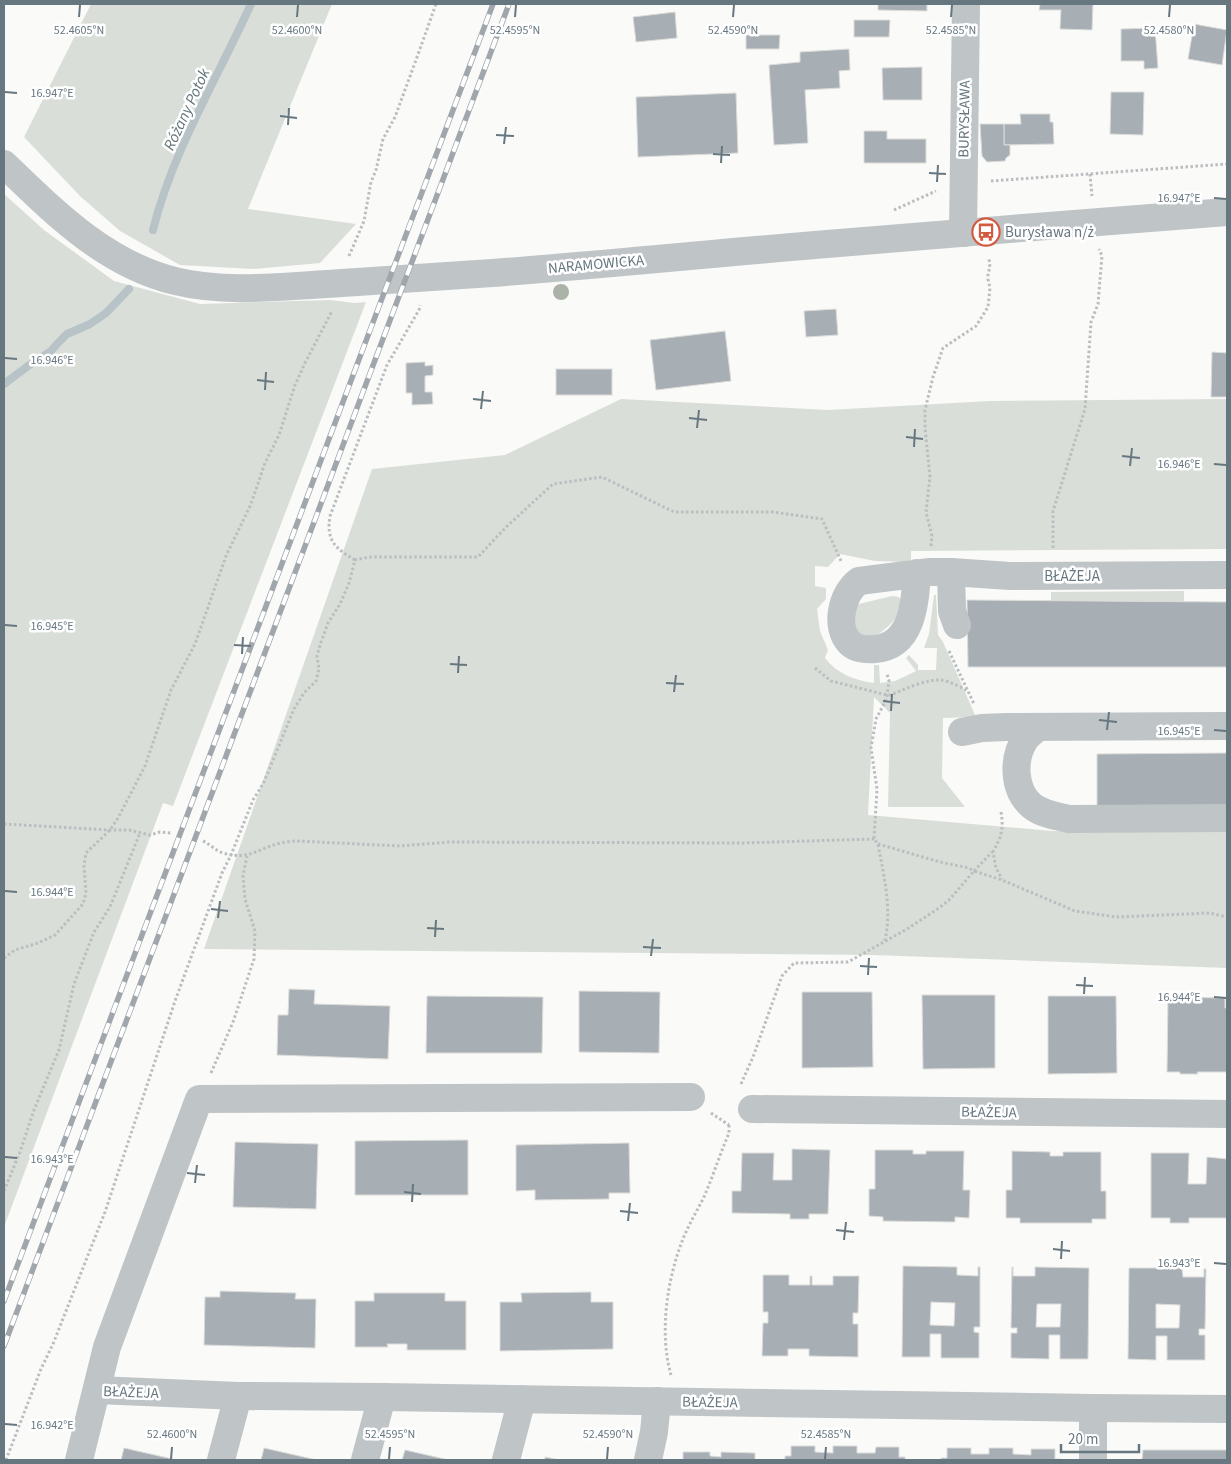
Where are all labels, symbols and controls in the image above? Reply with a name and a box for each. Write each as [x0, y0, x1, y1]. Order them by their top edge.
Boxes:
text: 52.4605°N [54, 22, 104, 39]
text: 52.4600°N [272, 22, 322, 39]
text: 52.4595°N [490, 22, 540, 39]
text: 52.4590°N [708, 22, 758, 39]
text: 52.4585°N [926, 22, 976, 39]
text: 52.4580°N [1144, 22, 1194, 39]
water label: Różany Potok [158, 65, 216, 154]
street label: BURYSŁAWA [953, 79, 976, 158]
text: 16.947°E [30, 85, 74, 102]
text: 16.947°E [1157, 190, 1201, 207]
bus stop icon: Burysława n/ż [971, 217, 1001, 247]
place label: Burysława n/ż [1005, 222, 1094, 243]
street label: NARAMOWICKA [547, 250, 646, 279]
text: 16.946°E [30, 352, 74, 369]
text: 16.946°E [1157, 456, 1201, 473]
street label: BŁAŻEJA [1044, 566, 1101, 587]
text: 16.945°E [30, 618, 74, 635]
text: 16.945°E [1157, 723, 1201, 740]
text: 16.944°E [30, 884, 74, 901]
text: 16.944°E [1157, 989, 1201, 1006]
street label: BŁAŻEJA [961, 1102, 1018, 1123]
text: 16.943°E [30, 1151, 74, 1168]
text: 16.943°E [1157, 1255, 1201, 1272]
street label: BŁAŻEJA [103, 1381, 160, 1404]
street label: BŁAŻEJA [682, 1392, 739, 1413]
text: 16.942°E [30, 1417, 74, 1434]
scale bar [1061, 1422, 1138, 1454]
text: 52.4600°N [147, 1426, 197, 1443]
text: 52.4595°N [365, 1426, 415, 1443]
text: 52.4590°N [583, 1426, 633, 1443]
text: 52.4585°N [801, 1426, 851, 1443]
text: 20 m [1068, 1429, 1098, 1450]

